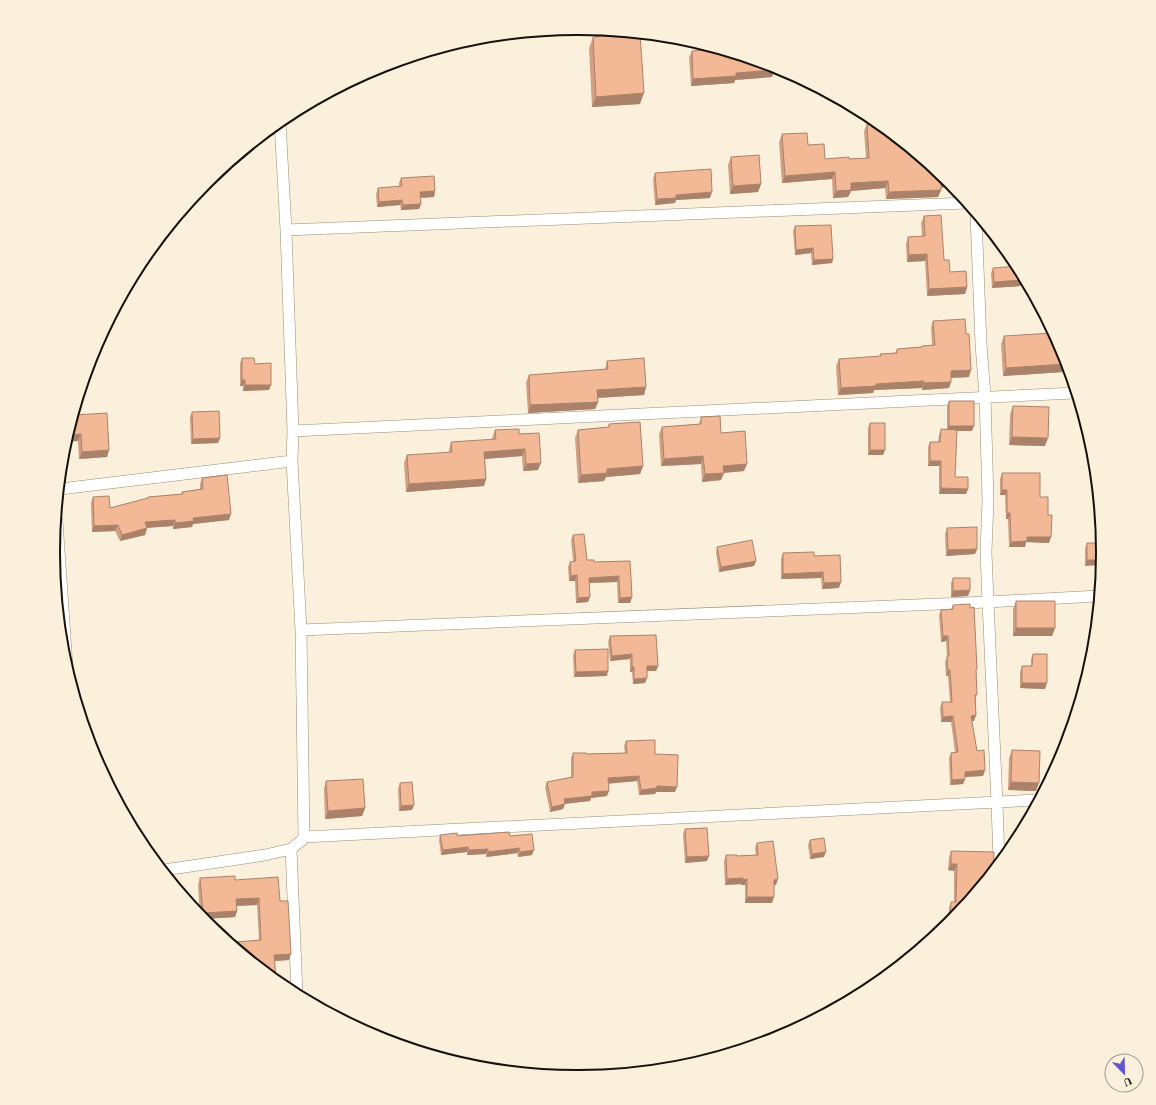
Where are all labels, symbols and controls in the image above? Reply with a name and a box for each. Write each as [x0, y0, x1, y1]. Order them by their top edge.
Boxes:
north arrow [1104, 1053, 1144, 1093]
text: U [1122, 1075, 1134, 1089]

